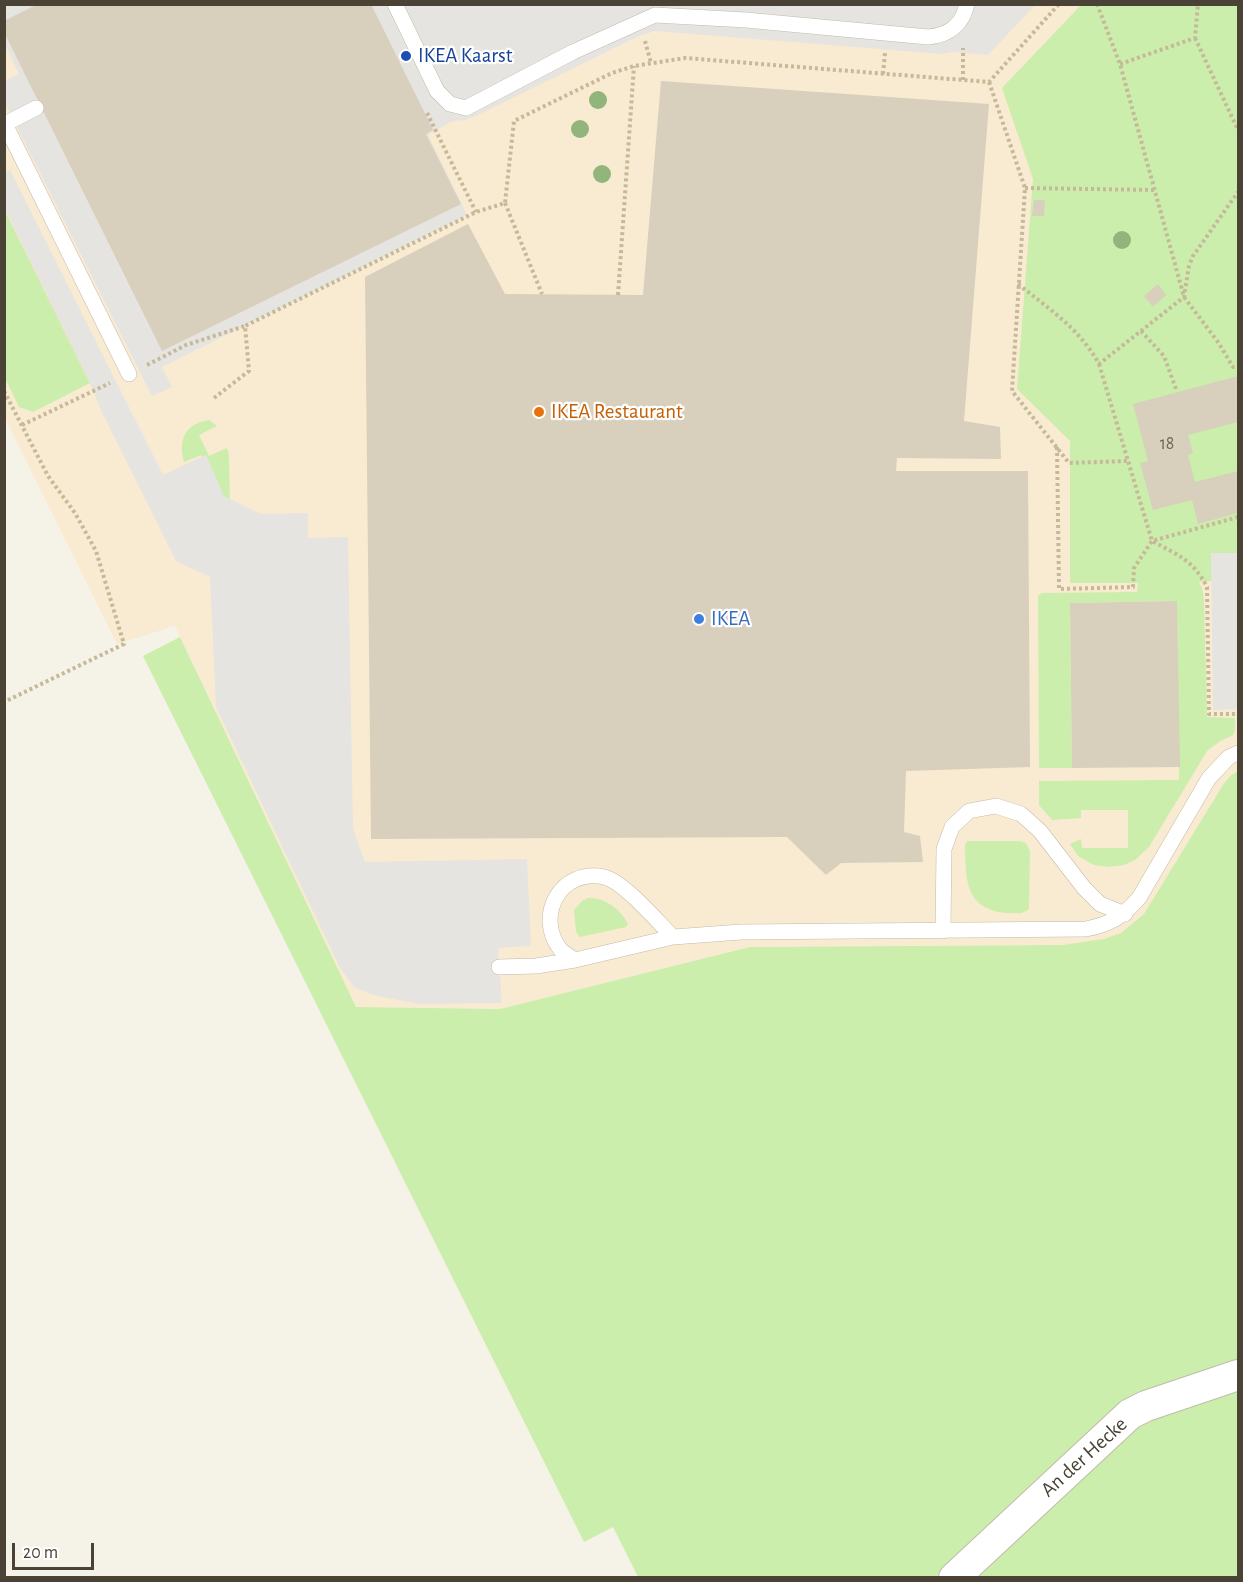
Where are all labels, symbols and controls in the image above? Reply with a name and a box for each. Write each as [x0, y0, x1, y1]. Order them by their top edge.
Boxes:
place label: IKEA Kaarst [418, 43, 513, 69]
marker: IKEA Kaarst [399, 49, 413, 63]
place label: IKEA Restaurant [551, 399, 683, 425]
marker: IKEA Restaurant [532, 405, 546, 419]
house number: 18 [1160, 433, 1174, 455]
place label: IKEA [711, 606, 750, 632]
marker: IKEA [692, 612, 706, 626]
street label: An der Hecke [1036, 1412, 1132, 1502]
scale bar [15, 1531, 98, 1569]
text: 20 m [23, 1544, 58, 1562]

